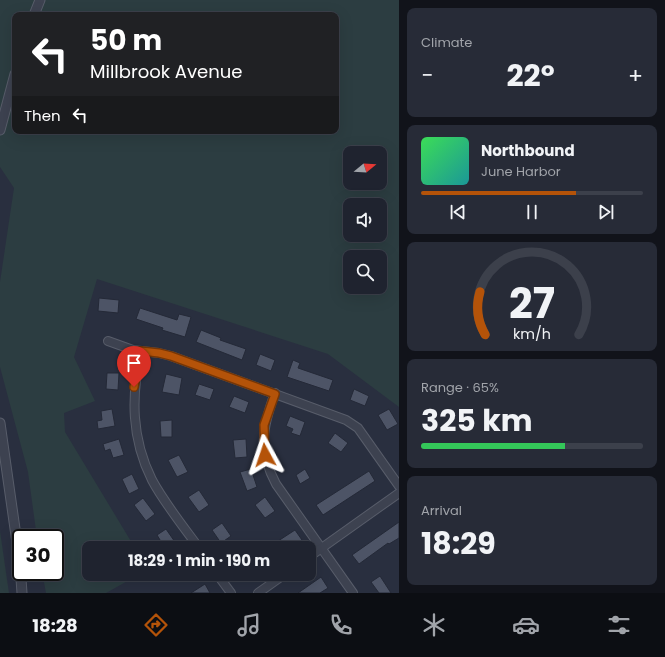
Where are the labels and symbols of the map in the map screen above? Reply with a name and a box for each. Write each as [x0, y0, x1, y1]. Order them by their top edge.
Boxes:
north arrow [343, 146, 387, 190]
pin [117, 346, 151, 387]
position arrow [244, 434, 286, 476]
speed limit sign: 30 [12, 529, 64, 581]

